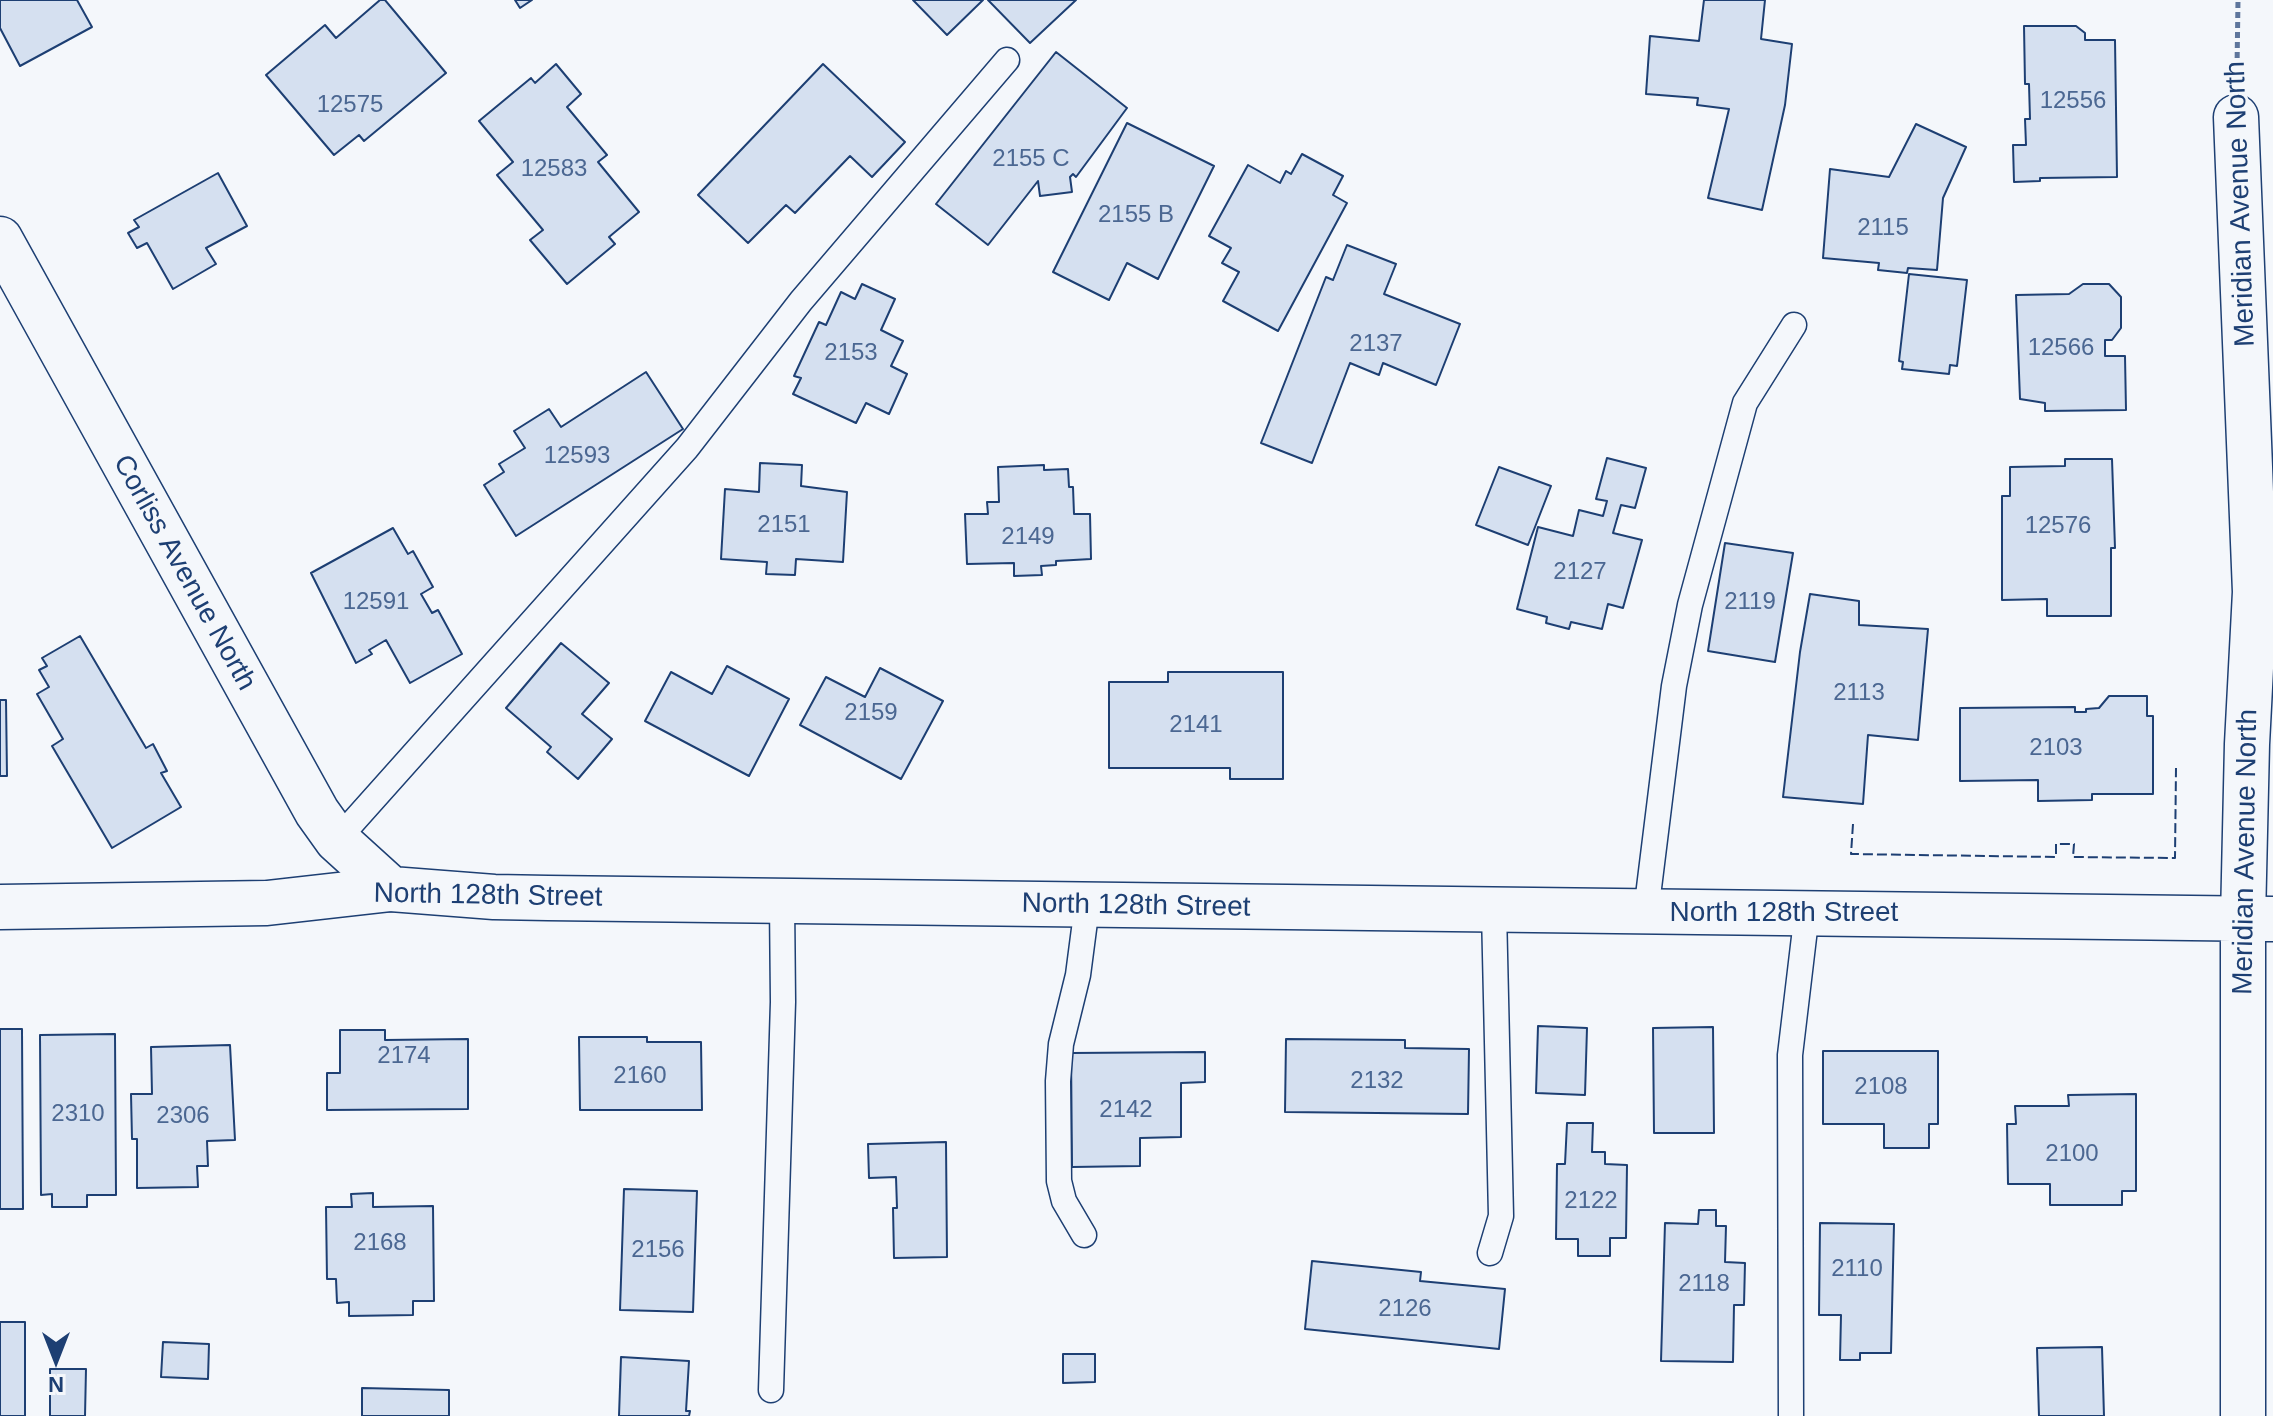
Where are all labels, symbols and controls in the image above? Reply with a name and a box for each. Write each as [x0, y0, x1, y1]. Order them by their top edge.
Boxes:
street label: Meridian Avenue North [2219, 61, 2263, 347]
house number: 12556 [2040, 87, 2106, 115]
house number: 12575 [317, 91, 383, 119]
house number: 2155 C [992, 145, 1070, 173]
house number: 12583 [521, 155, 587, 183]
house number: 2155 B [1098, 201, 1174, 229]
house number: 2115 [1857, 214, 1909, 242]
house number: 2137 [1349, 330, 1403, 358]
house number: 12566 [2028, 334, 2094, 362]
house number: 2153 [824, 339, 878, 367]
house number: 12593 [544, 442, 610, 470]
street label: Corliss Avenue North [105, 449, 263, 697]
house number: 2151 [757, 511, 811, 539]
house number: 12576 [2025, 512, 2091, 540]
house number: 2149 [1001, 523, 1055, 551]
house number: 2127 [1553, 558, 1607, 586]
house number: 12591 [343, 588, 409, 616]
house number: 2119 [1724, 588, 1776, 616]
house number: 2113 [1833, 679, 1885, 707]
house number: 2159 [844, 699, 898, 727]
street label: Meridian Avenue North [2227, 709, 2265, 995]
house number: 2141 [1169, 711, 1223, 739]
house number: 2103 [2029, 734, 2083, 762]
street label: North 128th Street [373, 877, 603, 915]
street label: North 128th Street [1021, 887, 1251, 925]
street label: North 128th Street [1670, 896, 1898, 930]
house number: 2174 [377, 1042, 431, 1070]
house number: 2160 [613, 1062, 667, 1090]
house number: 2132 [1350, 1067, 1404, 1095]
house number: 2108 [1854, 1073, 1908, 1101]
house number: 2142 [1099, 1096, 1153, 1124]
house number: 2310 [51, 1100, 105, 1128]
house number: 2306 [156, 1102, 210, 1130]
house number: 2100 [2045, 1140, 2099, 1168]
house number: 2122 [1564, 1187, 1618, 1215]
house number: 2168 [353, 1229, 407, 1257]
house number: 2156 [631, 1236, 685, 1264]
house number: 2110 [1831, 1255, 1883, 1283]
house number: 2118 [1678, 1270, 1730, 1298]
house number: 2126 [1378, 1295, 1432, 1323]
north arrow [16, 1320, 96, 1400]
text: N [48, 1372, 64, 1397]

